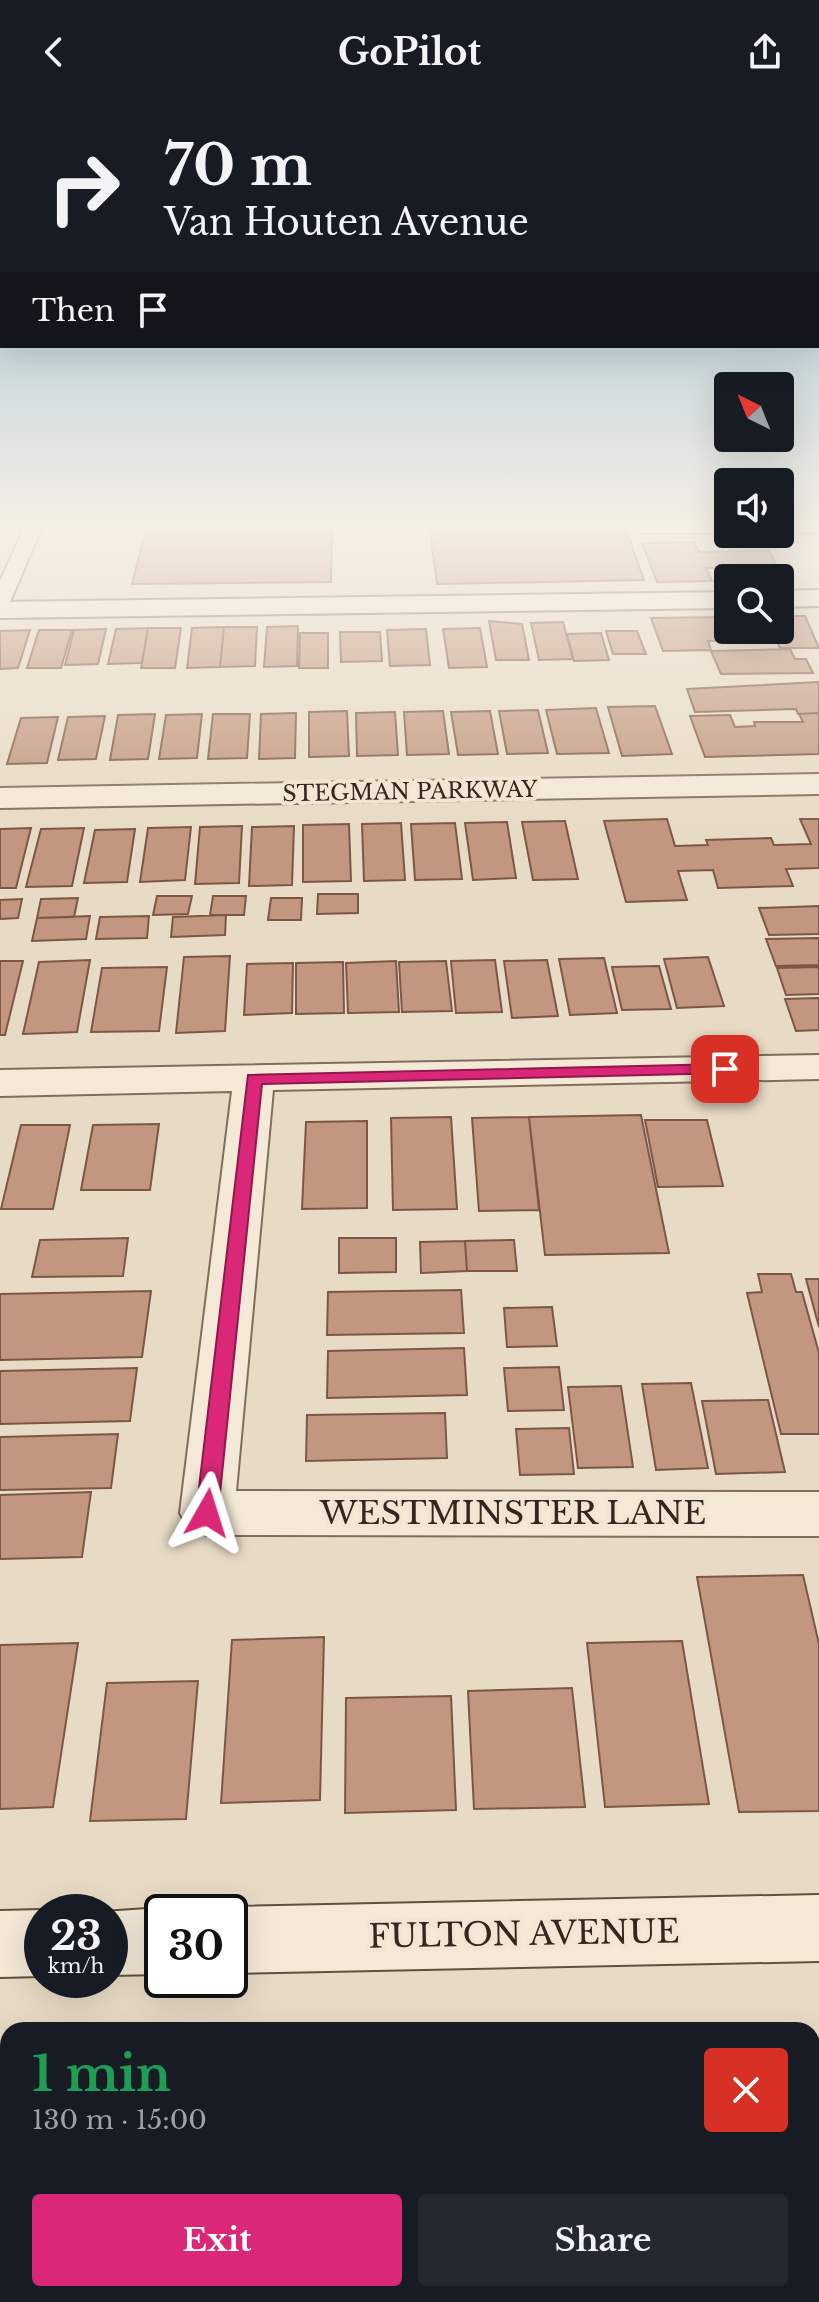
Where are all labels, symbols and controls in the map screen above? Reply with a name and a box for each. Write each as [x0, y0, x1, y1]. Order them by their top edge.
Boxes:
icon: back [32, 30, 76, 74]
text: GoPilot [338, 30, 481, 75]
icon: share [743, 30, 787, 74]
text: 70 m [164, 131, 312, 200]
icon: right [32, 136, 136, 240]
text: Van Houten Avenue [164, 200, 529, 245]
icon: arrive [131, 288, 175, 332]
text: Then [32, 292, 115, 329]
north arrow [714, 372, 794, 452]
map controls [714, 372, 794, 644]
button: sound [714, 468, 794, 548]
button: search [714, 564, 794, 644]
street label: STEGMAN PARKWAY [282, 776, 539, 807]
pin [691, 1035, 759, 1103]
icon: arrive [703, 1047, 747, 1091]
position arrow [165, 1471, 249, 1555]
street label: WESTMINSTER LANE [319, 1493, 706, 1533]
speed limit sign: 30 [144, 1894, 248, 1998]
text: 23 [50, 1911, 102, 1961]
street label: FULTON AVENUE [368, 1911, 680, 1957]
text: km/h [48, 1954, 104, 1978]
text: 1 min [32, 2044, 171, 2104]
button: close [704, 2048, 788, 2132]
text: 130 m · 15:00 [32, 2104, 207, 2136]
button: Exit [32, 2194, 402, 2286]
button: Share [418, 2194, 788, 2286]

